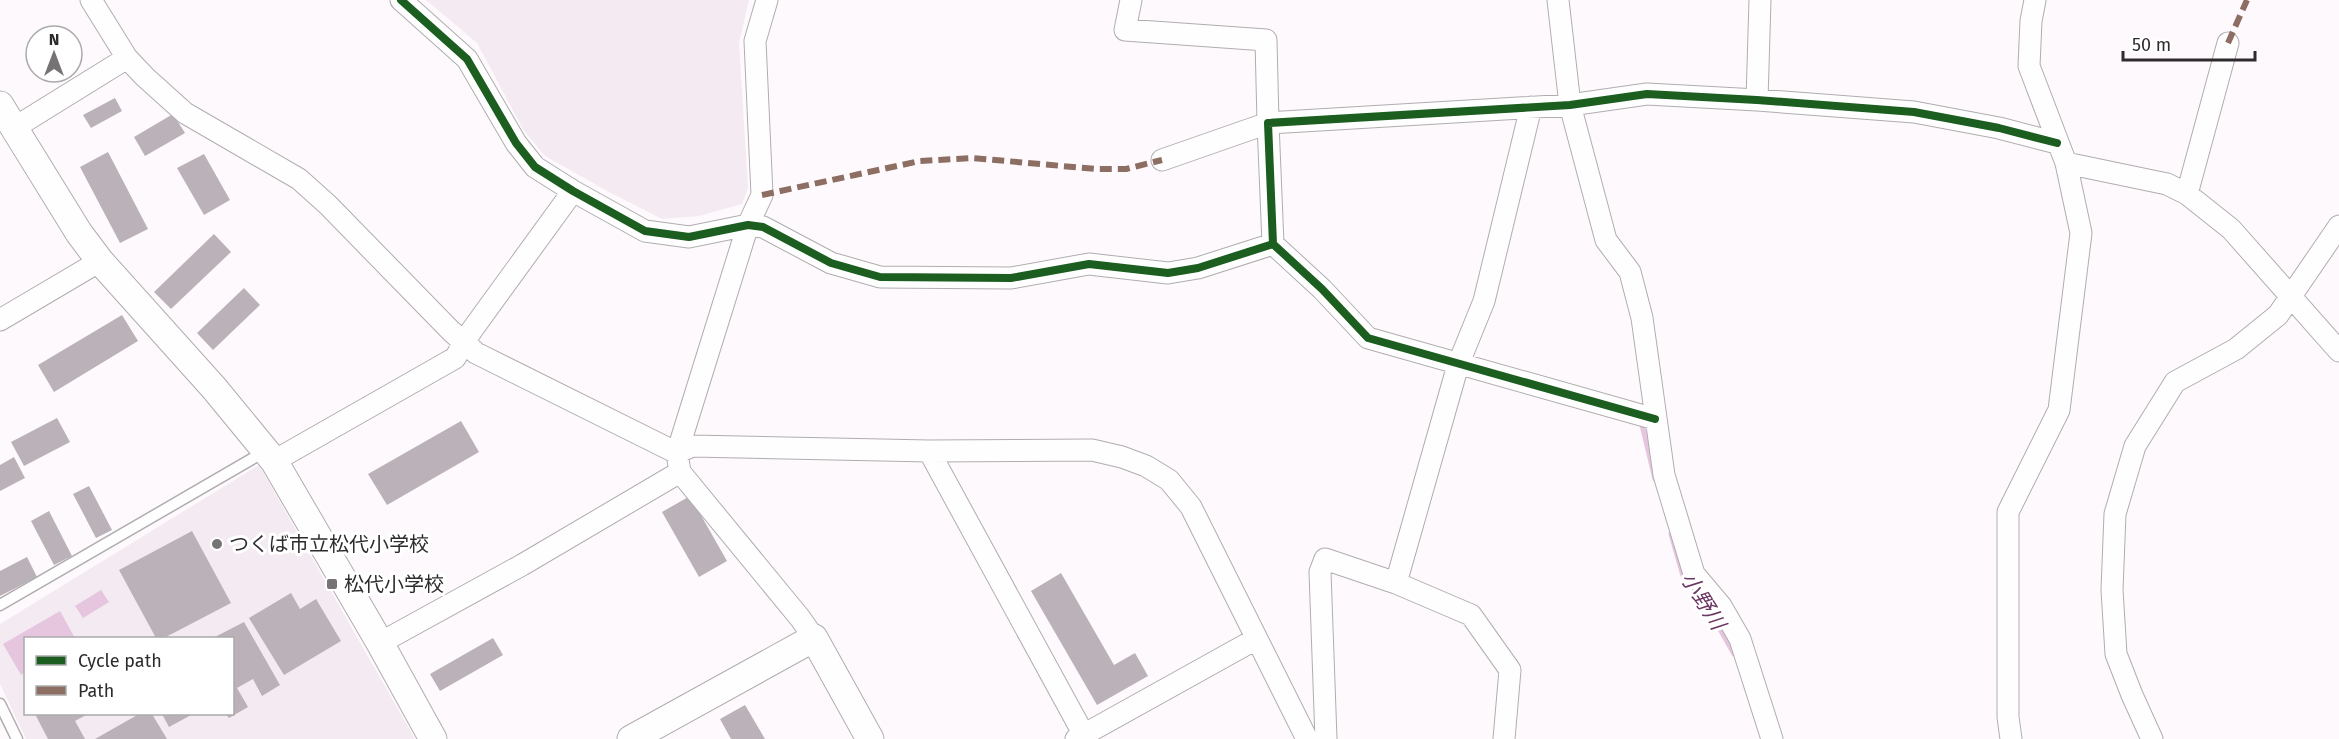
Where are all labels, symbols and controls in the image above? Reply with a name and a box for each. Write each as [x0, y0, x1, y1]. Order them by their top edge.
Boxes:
north arrow [24, 24, 84, 84]
scale bar [2123, 24, 2255, 62]
text: N [49, 30, 59, 49]
text: 50 m [2132, 34, 2171, 56]
place label: つくば市立松代小学校 [229, 532, 429, 556]
marker: つくば市立松代小学校 [210, 537, 224, 551]
water label: 小野川 [1675, 567, 1732, 636]
place label: 松代小学校 [344, 572, 444, 596]
marker: 松代小学校 [325, 577, 339, 591]
legend [24, 637, 234, 715]
text: Cycle path [78, 650, 162, 672]
text: Path [78, 680, 114, 702]

